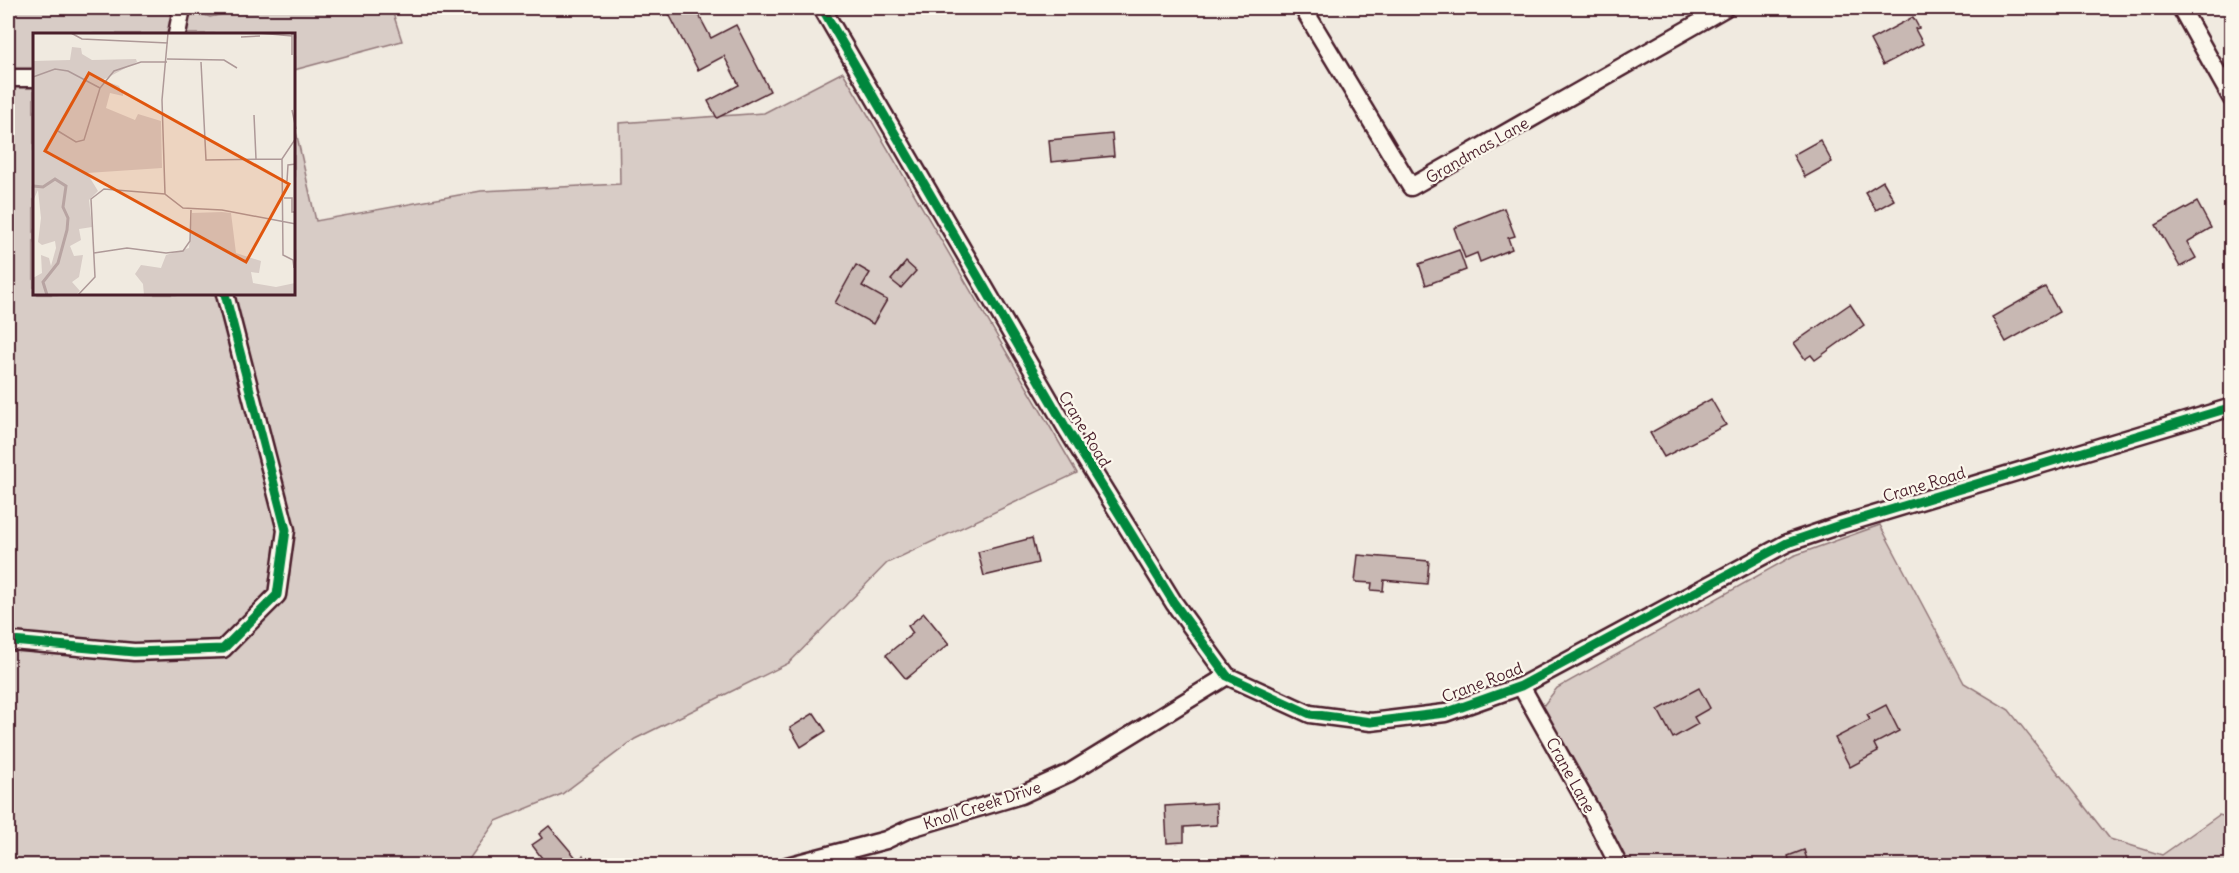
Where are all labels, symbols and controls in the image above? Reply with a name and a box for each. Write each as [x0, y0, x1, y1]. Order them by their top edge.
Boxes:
inset map [33, 33, 296, 296]
street label: Grandmas Lane [1422, 112, 1532, 188]
street label: Crane Road [1055, 387, 1115, 471]
street label: Crane Road [1880, 462, 1968, 506]
street label: Crane Road [1439, 657, 1525, 707]
street label: Crane Lane [1542, 734, 1600, 816]
street label: Knoll Creek Drive [921, 777, 1043, 833]

